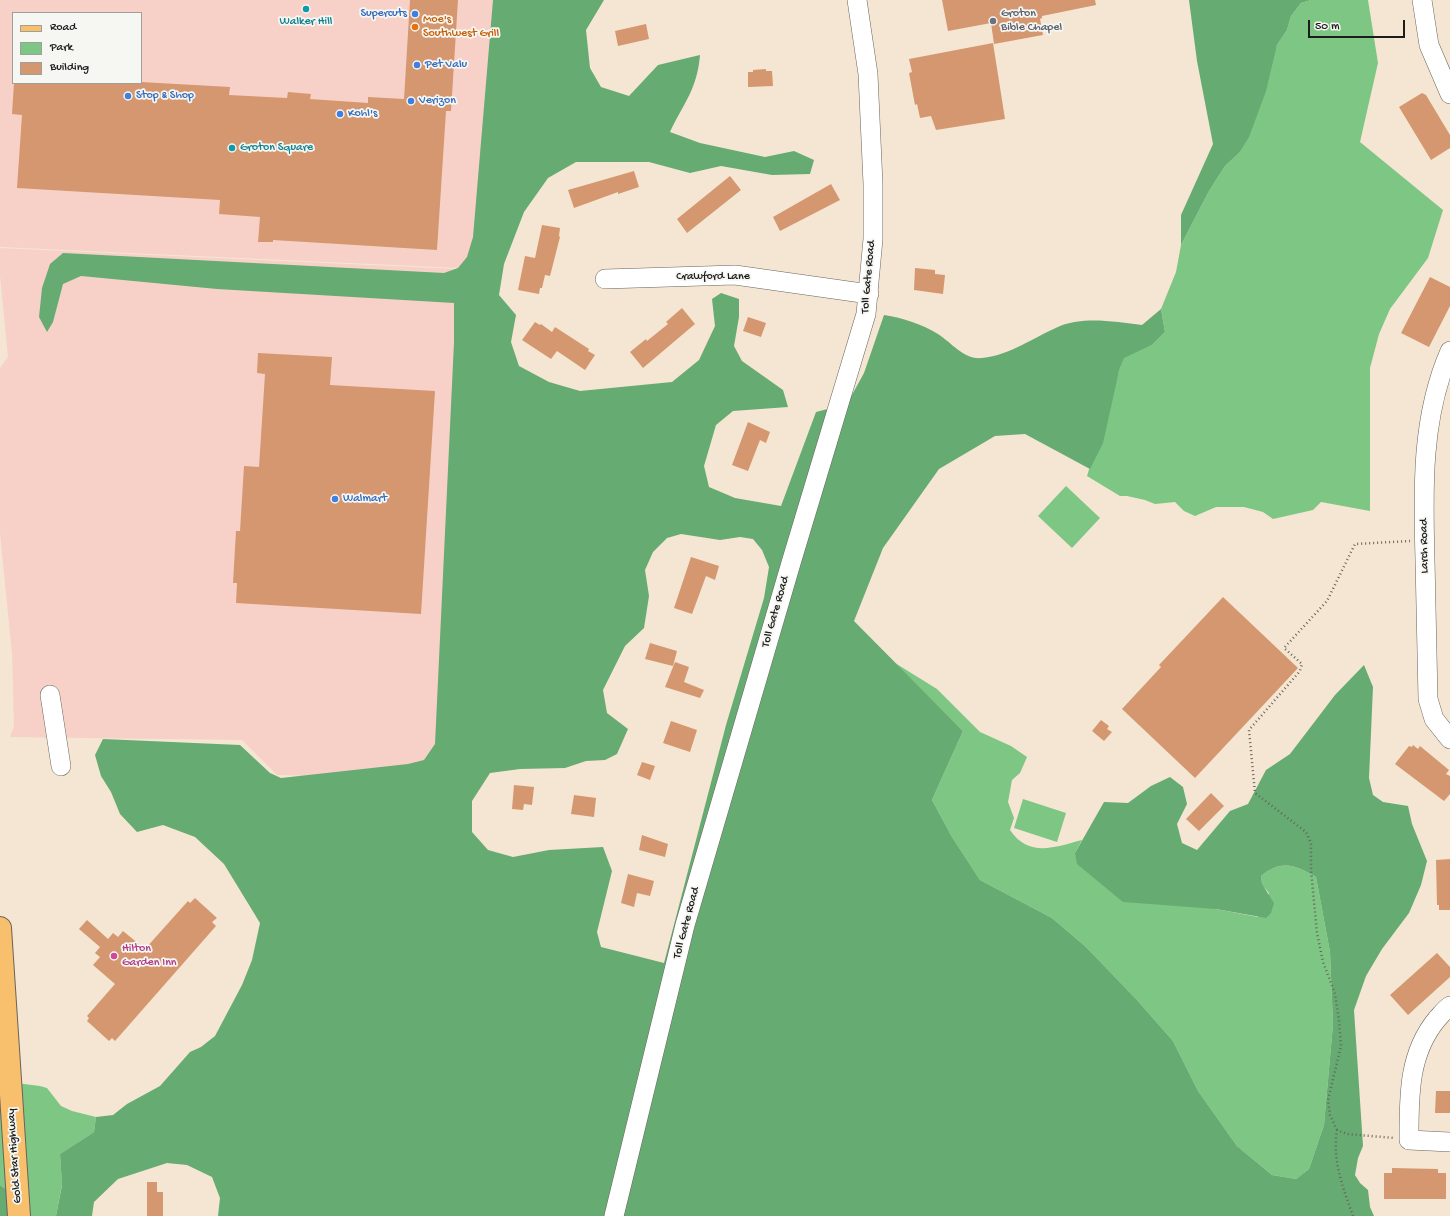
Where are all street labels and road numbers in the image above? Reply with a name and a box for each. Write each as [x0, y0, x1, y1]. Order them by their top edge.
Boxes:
street label: Toll Gate Road [859, 240, 879, 314]
street label: Crawford Lane [676, 270, 750, 284]
street label: Larch Road [1417, 518, 1433, 574]
street label: Toll Gate Road [759, 575, 793, 649]
street label: Toll Gate Road [671, 886, 703, 960]
street label: Gold Star Highway [4, 1108, 26, 1204]

